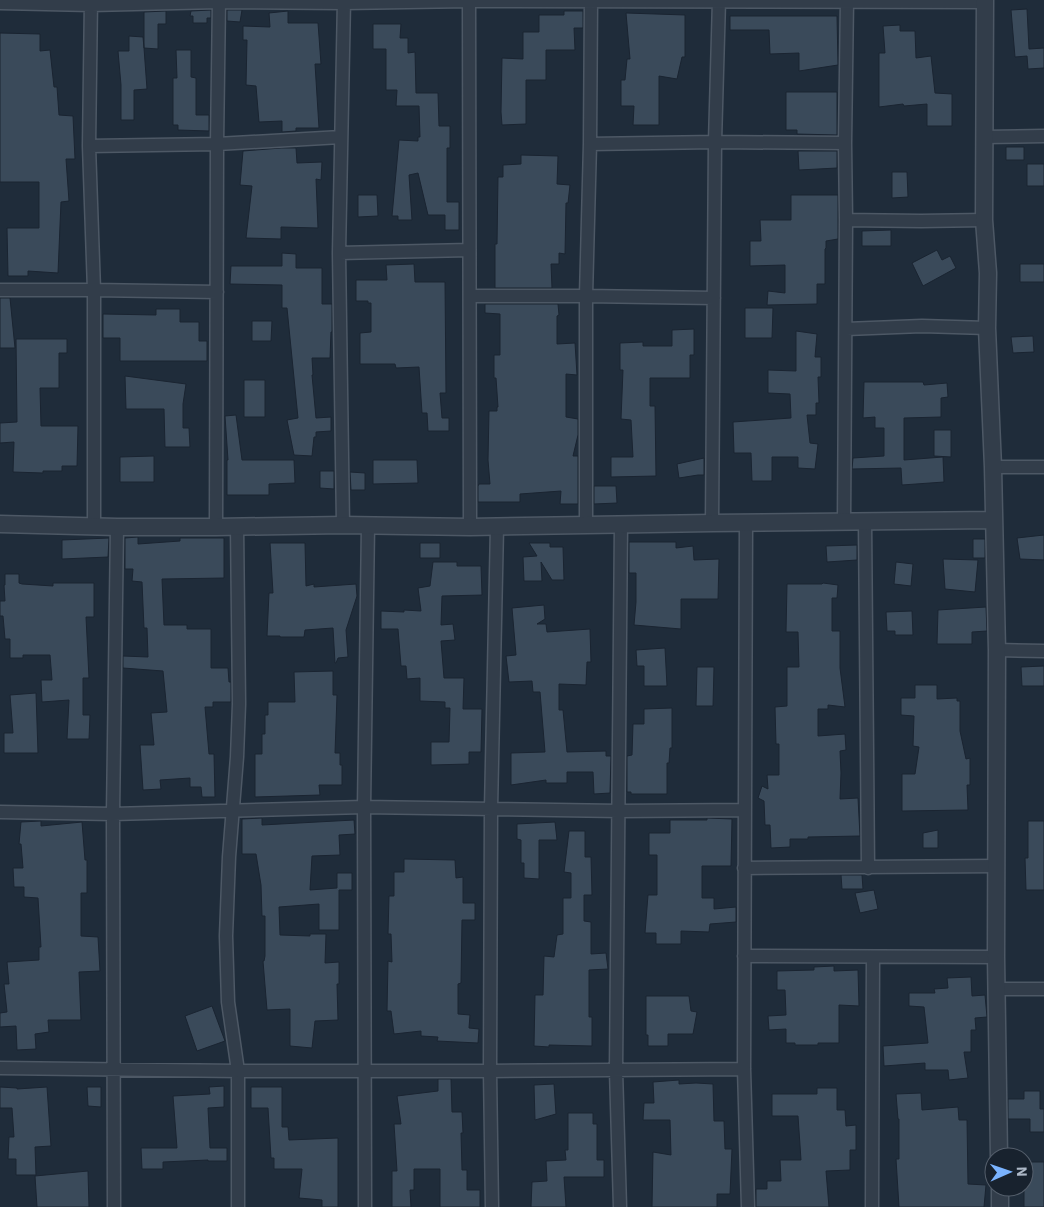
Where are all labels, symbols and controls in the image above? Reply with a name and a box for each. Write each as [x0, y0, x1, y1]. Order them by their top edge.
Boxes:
north arrow [984, 1147, 1034, 1197]
text: N [1013, 1166, 1031, 1177]

